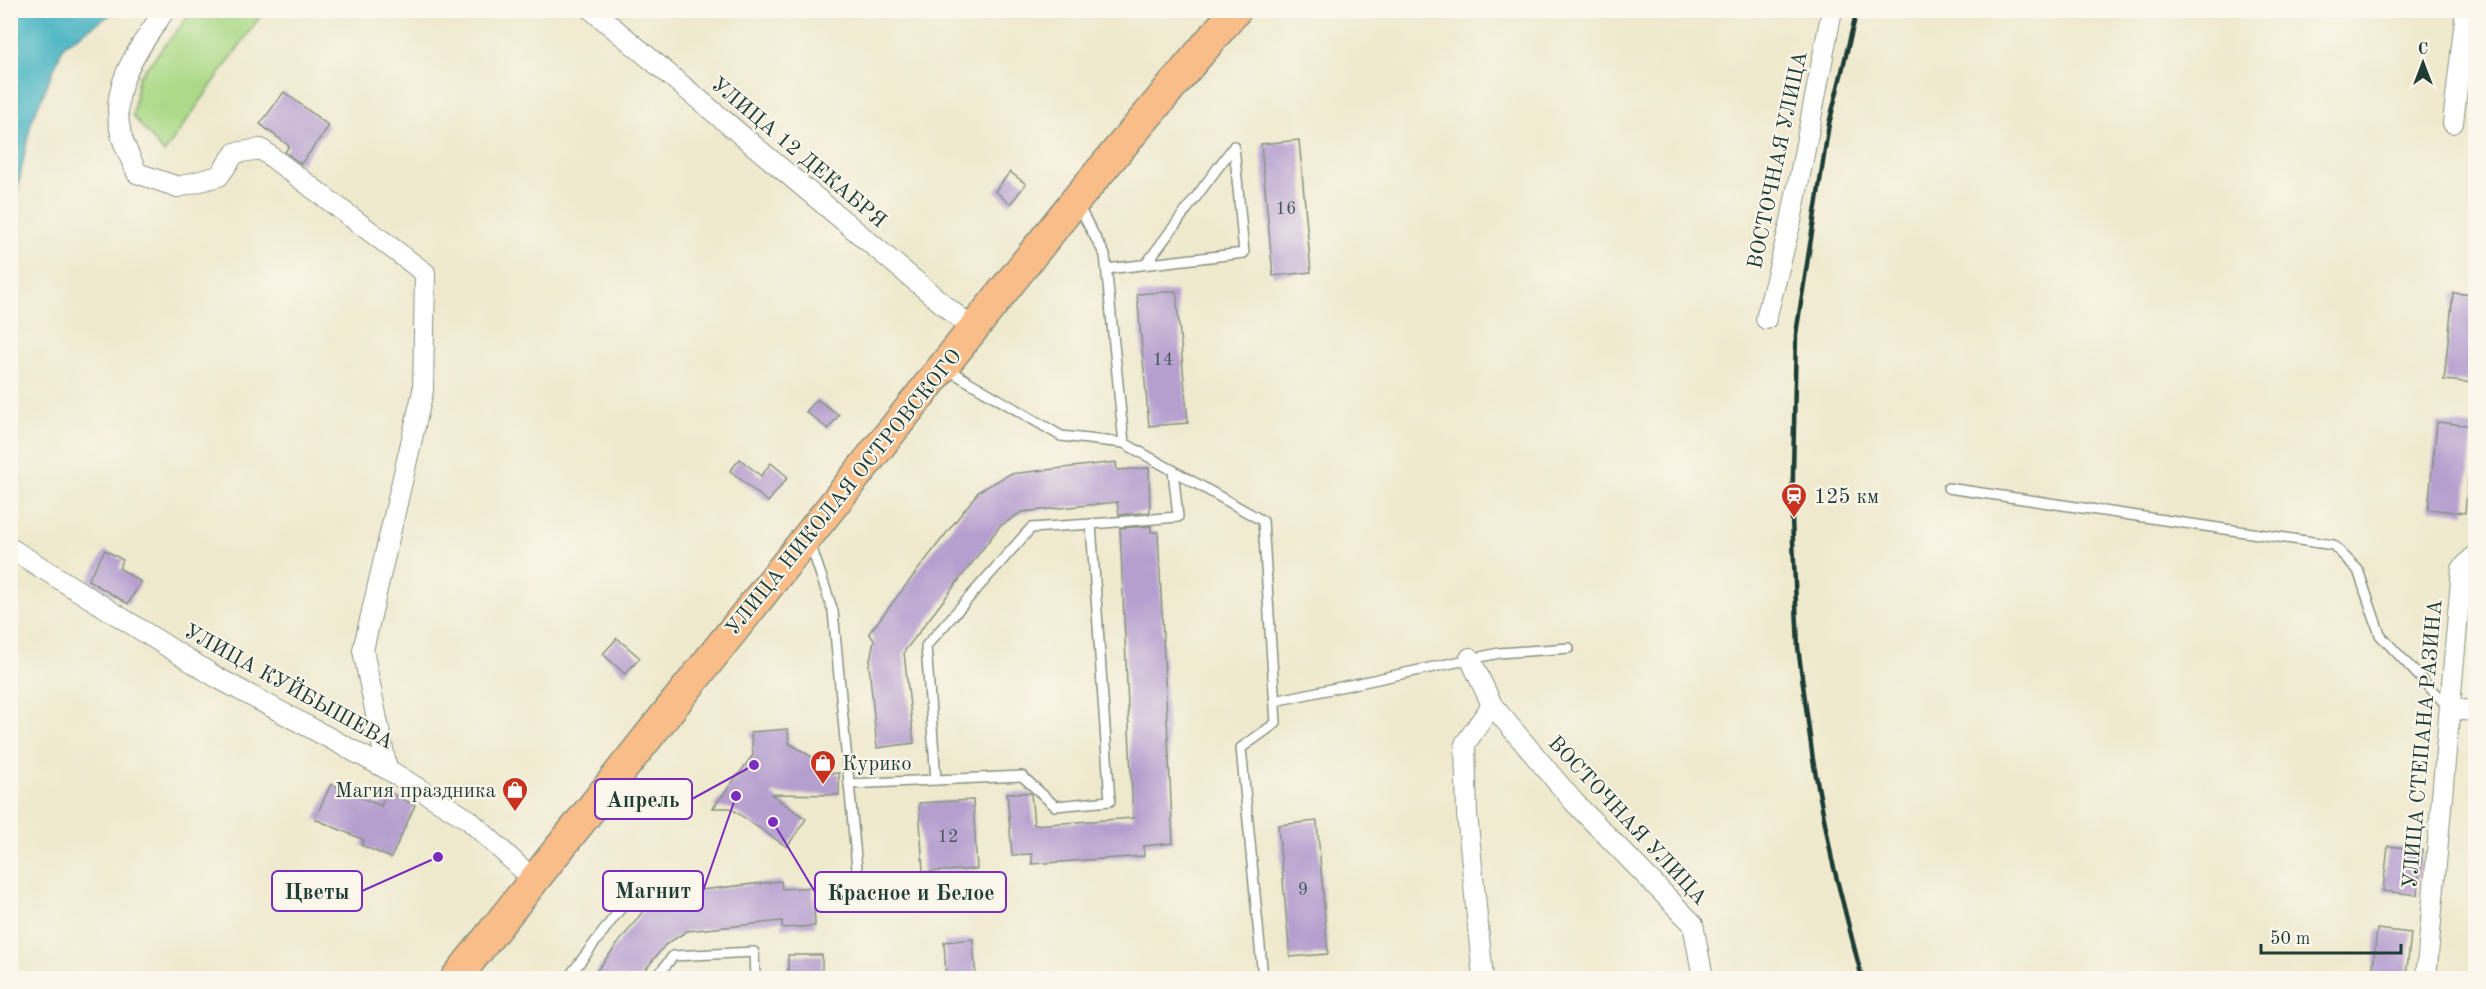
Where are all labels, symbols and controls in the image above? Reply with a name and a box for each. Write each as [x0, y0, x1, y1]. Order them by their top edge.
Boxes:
north arrow [2393, 33, 2453, 93]
text: С [2418, 42, 2428, 58]
street label: ВОСТОЧНАЯ УЛИЦА [1745, 50, 1812, 271]
street label: УЛИЦА 12 ДЕКАБРЯ [706, 74, 890, 232]
house number: 16 [1276, 200, 1296, 218]
street label: УЛИЦА НИКОЛАЯ ОСТРОВСКОГО [722, 346, 966, 640]
house number: 14 [1153, 351, 1173, 369]
station icon: 125 км [1779, 481, 1809, 519]
place label: 125 км [1814, 487, 1879, 508]
street label: УЛИЦА СТЕПАНА РАЗИНА [2400, 599, 2447, 890]
street label: УЛИЦА КУЙБЫШЕВА [180, 617, 399, 754]
street label: ВОСТОЧНАЯ УЛИЦА [1544, 733, 1710, 909]
shop icon: Курико [808, 748, 838, 786]
place label: Курико [842, 754, 912, 775]
shop icon: Магия праздника [500, 775, 530, 813]
callout: Апрель [595, 779, 692, 819]
place label: Магия праздника [335, 781, 496, 802]
text: Апрель [606, 790, 680, 812]
house number: 12 [938, 828, 958, 846]
callout: Цветы [272, 871, 362, 911]
callout: Магнит [603, 871, 703, 911]
callout: Красное и Белое [815, 872, 1006, 912]
text: Магнит [615, 881, 691, 903]
house number: 9 [1298, 881, 1308, 899]
text: Цветы [284, 882, 350, 904]
text: Красное и Белое [827, 883, 995, 905]
scale bar [2261, 917, 2400, 955]
text: 50 m [2270, 930, 2310, 948]

